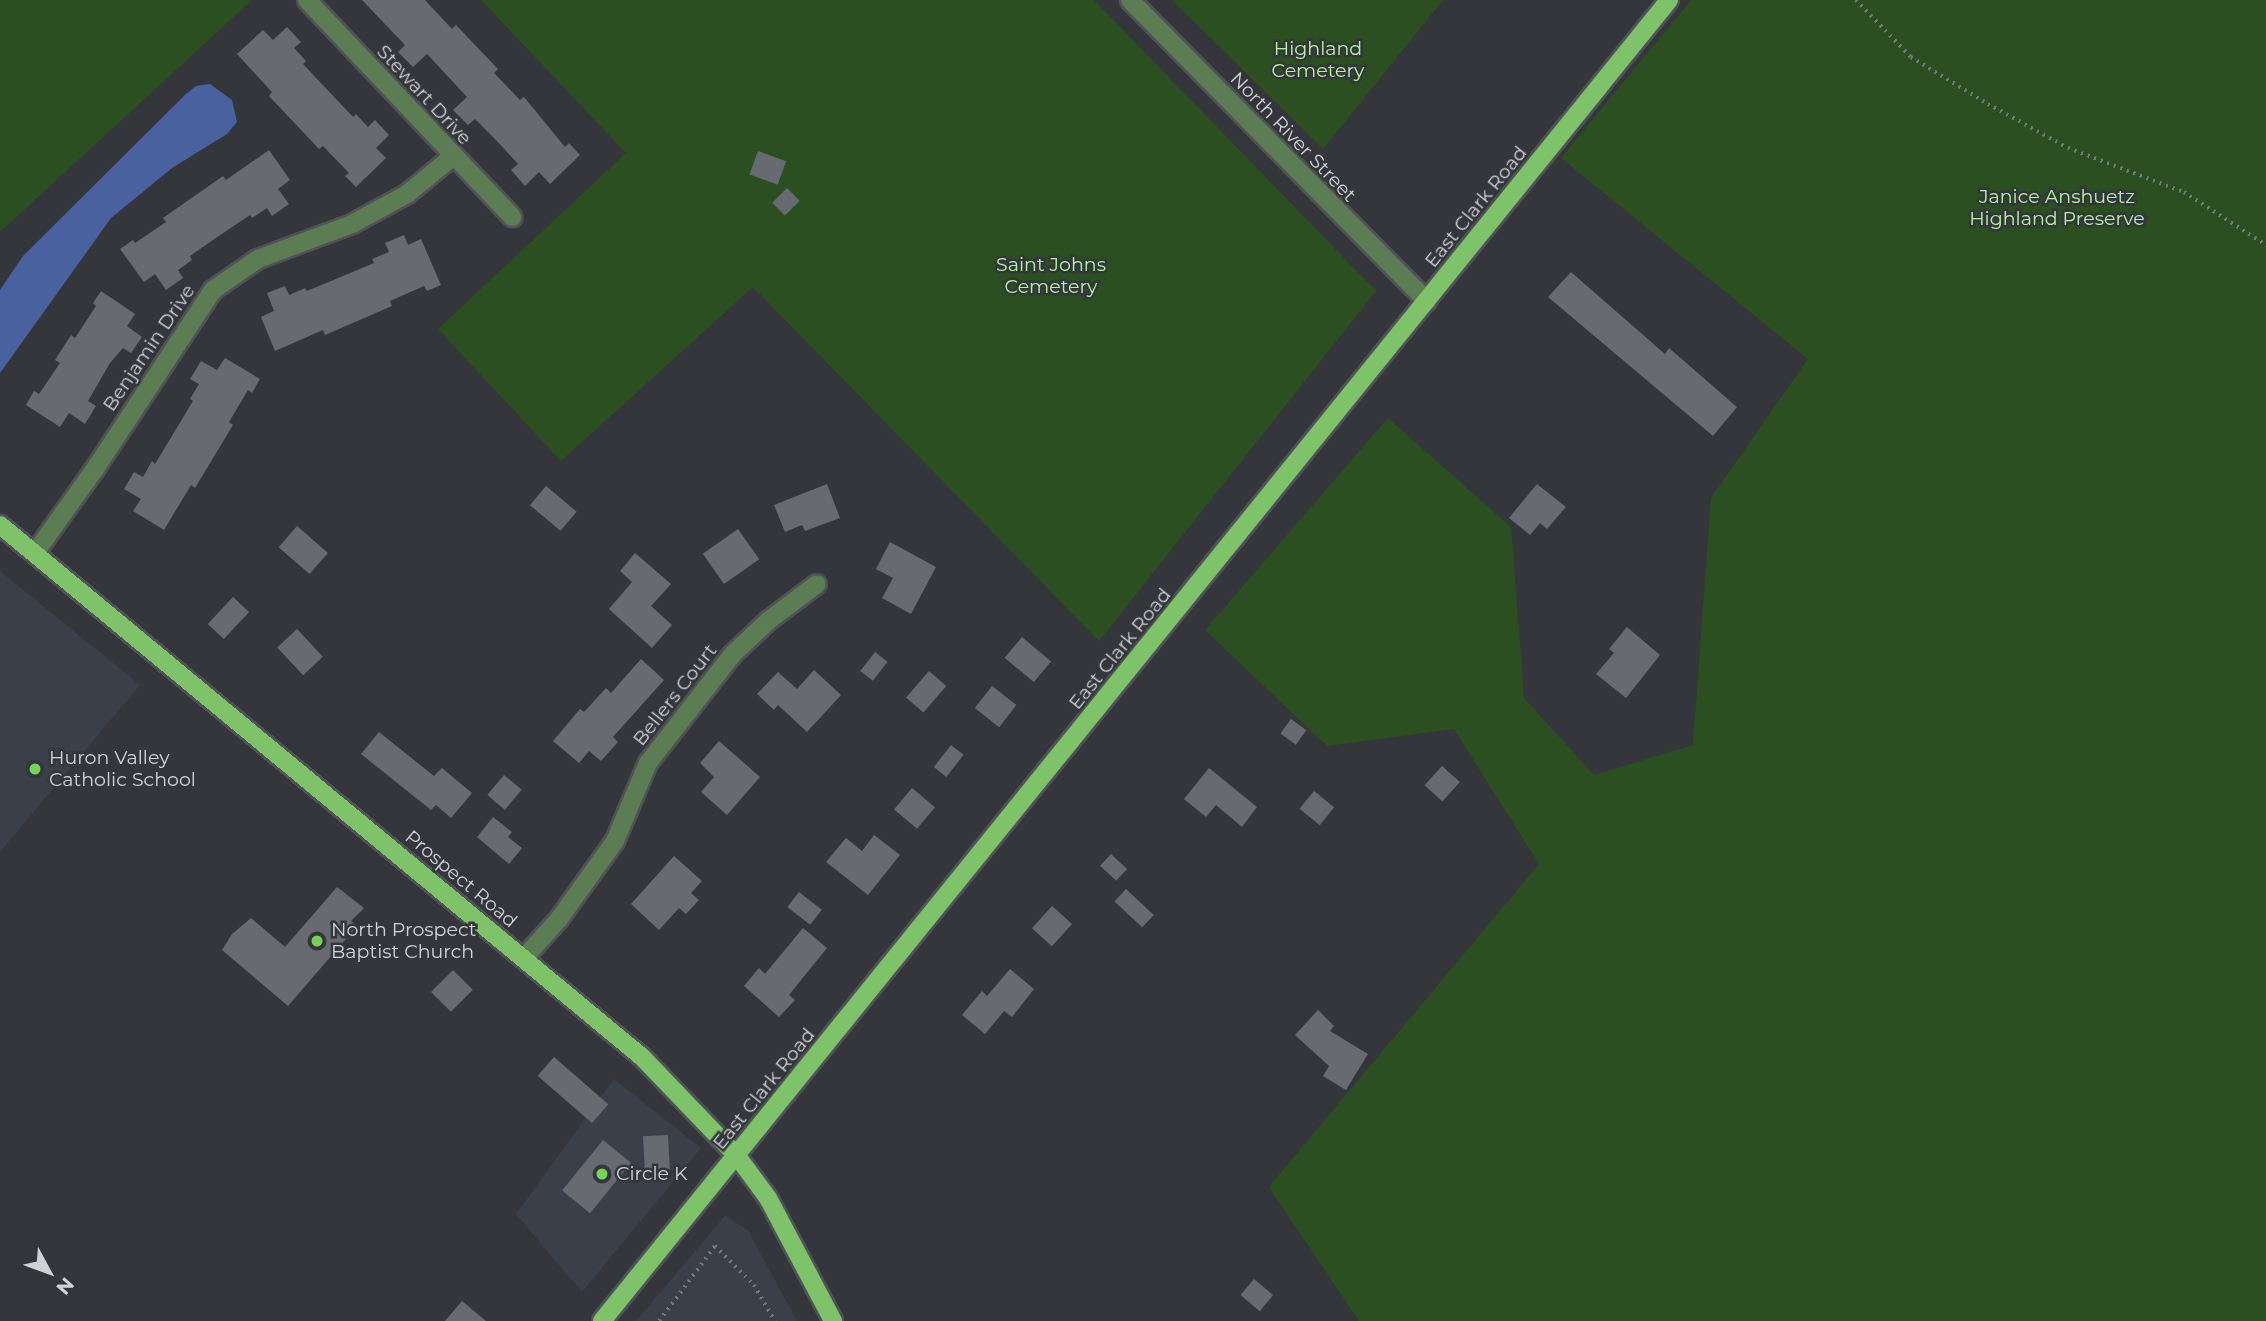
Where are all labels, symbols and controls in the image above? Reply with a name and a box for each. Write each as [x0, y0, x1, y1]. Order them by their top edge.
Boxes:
park label: Highland Cemetery [1272, 38, 1364, 82]
street label: Stewart Drive [372, 40, 476, 150]
street label: North River Street [1225, 68, 1361, 206]
street label: East Clark Road [1420, 142, 1532, 272]
park label: Janice Anshuetz Highland Preserve [1969, 186, 2145, 230]
park label: Saint Johns Cemetery [996, 254, 1106, 298]
street label: Benjamin Drive [98, 280, 200, 416]
street label: East Clark Road [1064, 584, 1176, 714]
street label: Bellers Court [628, 640, 722, 750]
place label: Huron Valley Catholic School [49, 747, 196, 791]
marker: Huron Valley Catholic School [27, 761, 43, 777]
street label: Prospect Road [400, 825, 522, 933]
place label: North Prospect Baptist Church [331, 919, 476, 963]
marker: North Prospect Baptist Church [309, 933, 325, 949]
street label: East Clark Road [708, 1024, 820, 1154]
place label: Circle K [616, 1163, 688, 1185]
marker: Circle K [594, 1166, 610, 1182]
north arrow [14, 1237, 84, 1307]
text: N [52, 1273, 79, 1299]

